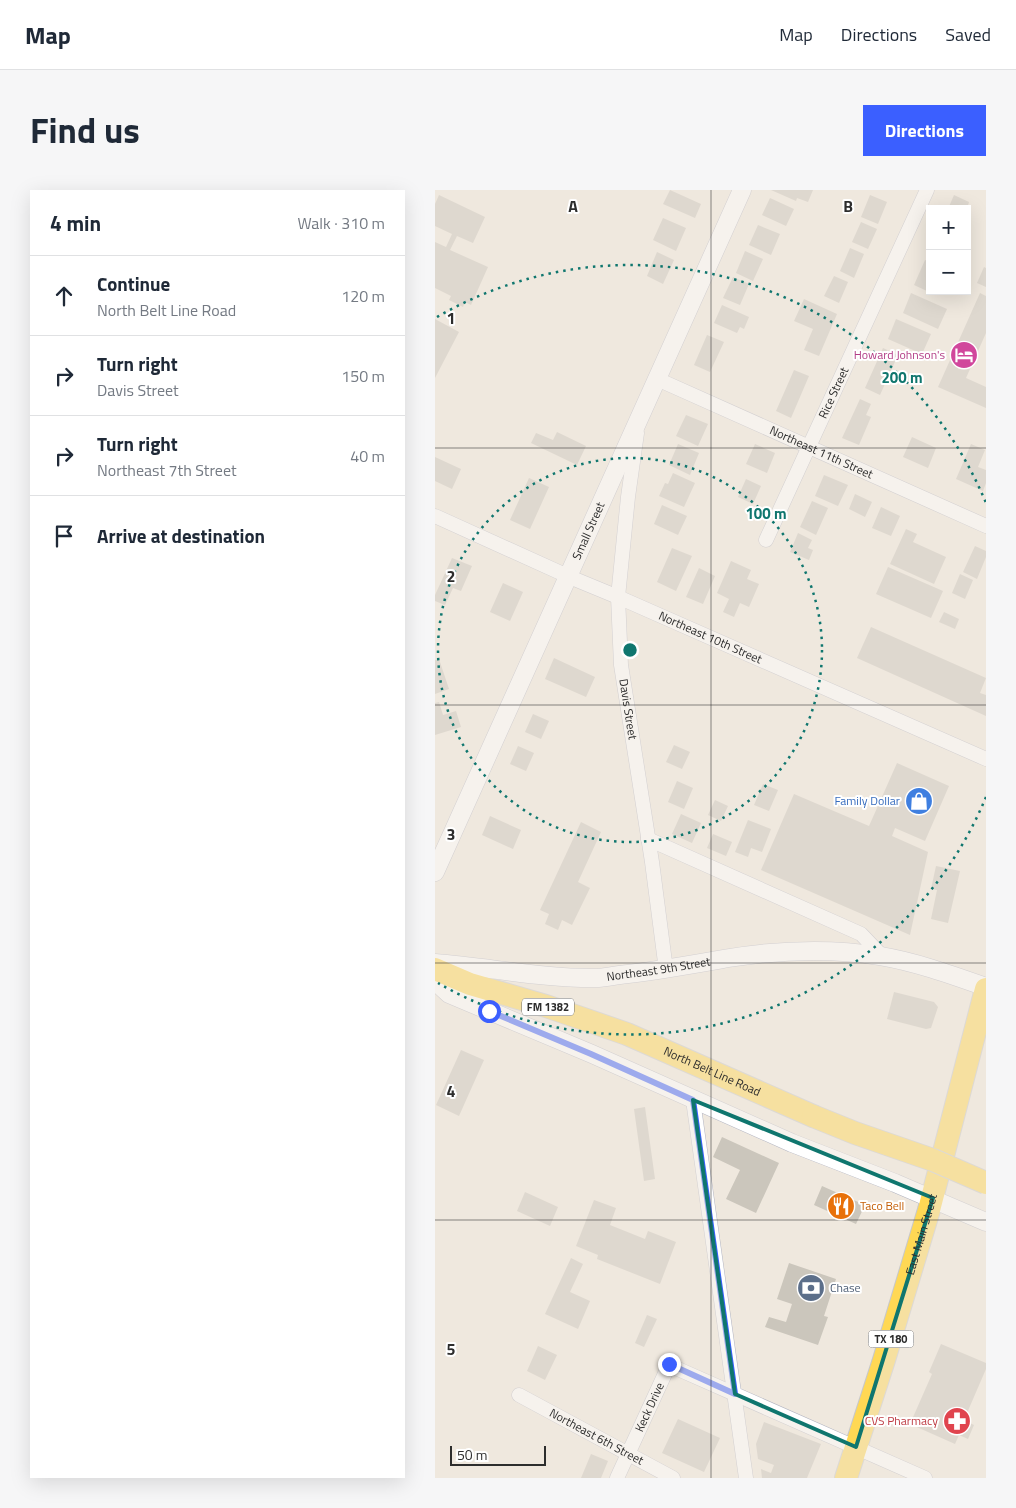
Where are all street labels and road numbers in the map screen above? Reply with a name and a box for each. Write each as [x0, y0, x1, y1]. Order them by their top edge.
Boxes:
street label: Rice Street [813, 363, 854, 422]
street label: Northeast 11th Street [767, 421, 877, 484]
street label: Small Street [567, 498, 610, 563]
street label: Northeast 10th Street [656, 606, 766, 669]
street label: Davis Street [614, 677, 643, 742]
street label: Northeast 9th Street [605, 951, 713, 986]
road number: FM 1382 [522, 999, 574, 1016]
street label: North Belt Line Road [661, 1041, 764, 1101]
street label: East Main Street [900, 1191, 942, 1277]
road number: TX 180 [869, 1330, 913, 1348]
street label: Keck Drive [630, 1379, 669, 1435]
street label: Northeast 6th Street [546, 1403, 648, 1470]

